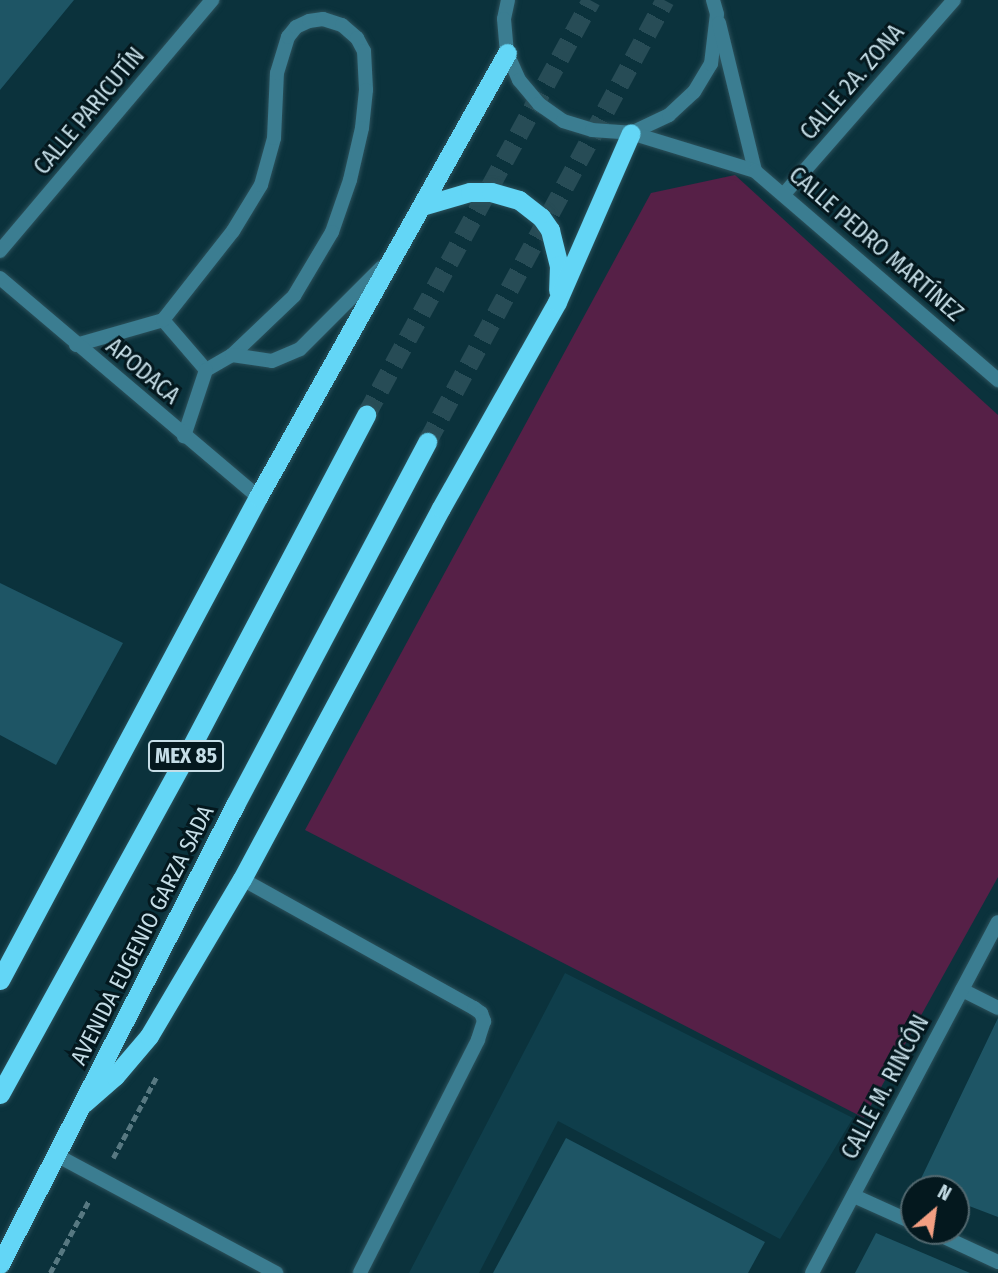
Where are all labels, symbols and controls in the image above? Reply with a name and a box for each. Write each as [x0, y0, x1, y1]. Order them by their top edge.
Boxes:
street label: CALLE 2A. ZONA [794, 19, 910, 145]
street label: CALLE PARICUTÍN [28, 42, 150, 180]
street label: CALLE PEDRO MARTÍNEZ [783, 161, 969, 327]
street label: APODACA [101, 332, 185, 410]
road number: MEX 85 [148, 738, 224, 774]
street label: AVENIDA EUGENIO GARZA SADA [64, 801, 220, 1069]
street label: CALLE M. RINCÓN [835, 1010, 935, 1164]
north arrow [900, 1175, 970, 1245]
text: N [934, 1180, 955, 1206]

